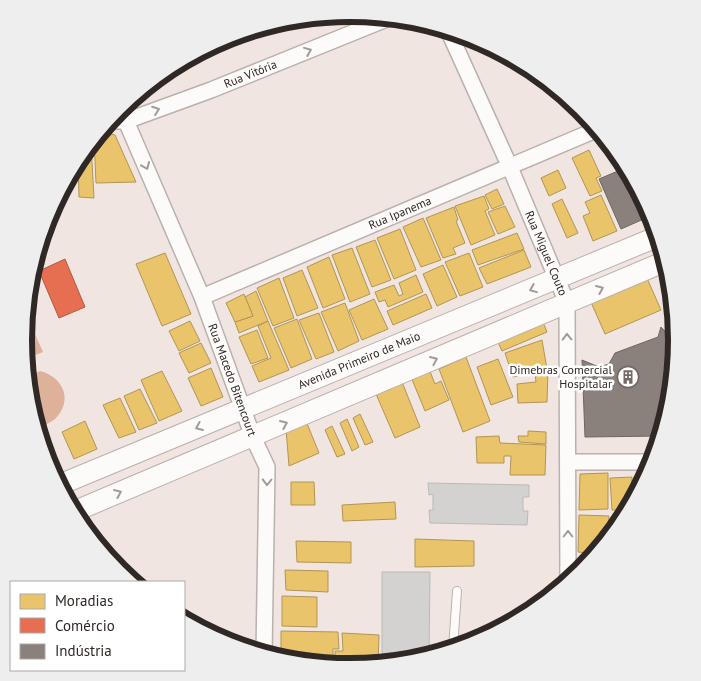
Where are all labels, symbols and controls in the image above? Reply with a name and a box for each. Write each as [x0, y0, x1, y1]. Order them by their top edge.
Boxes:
one-way arrow [303, 47, 312, 57]
street label: Rua Vitória [221, 56, 279, 91]
one-way arrow [152, 106, 160, 116]
one-way arrow [140, 161, 150, 169]
street label: Rua Ipanema [366, 193, 434, 233]
street label: Rua Miguel Couto [522, 208, 571, 298]
one-way arrow [529, 283, 538, 294]
one-way arrow [595, 285, 604, 296]
street label: Rua Macedo Bitencourt [205, 321, 260, 438]
street label: Avenida Primeiro de Maio [296, 328, 422, 392]
one-way arrow [562, 332, 572, 340]
one-way arrow [429, 355, 438, 366]
place label: Dimebras Comercial Hospitalar [509, 362, 612, 391]
building icon: Dimebras Comercial Hospitalar [616, 365, 640, 389]
one-way arrow [279, 419, 288, 430]
one-way arrow [195, 421, 204, 431]
one-way arrow [262, 479, 272, 487]
one-way arrow [113, 489, 122, 500]
one-way arrow [563, 530, 573, 538]
legend [10, 581, 185, 671]
text: Moradias [55, 591, 113, 610]
text: Comércio [55, 616, 115, 635]
text: Indústria [55, 641, 112, 660]

